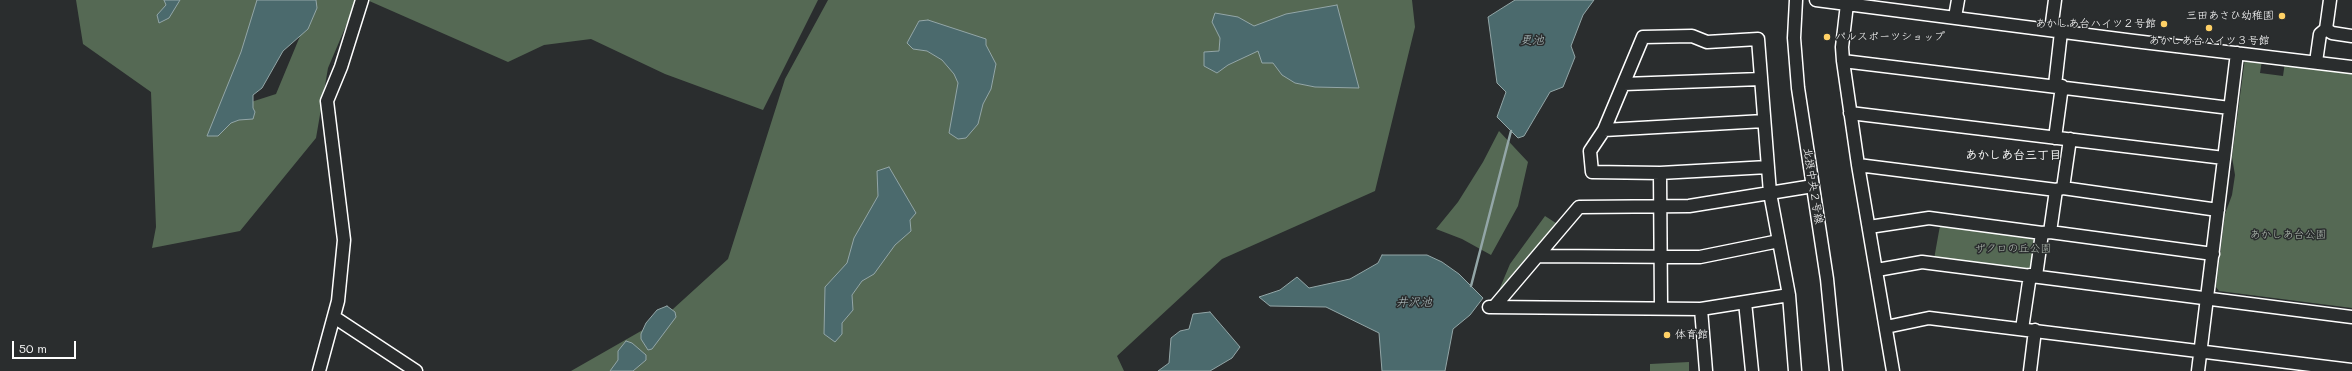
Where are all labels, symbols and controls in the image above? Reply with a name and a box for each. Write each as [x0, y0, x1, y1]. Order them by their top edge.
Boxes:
place label: 三田あさひ幼稚園 [2186, 9, 2274, 23]
marker: 三田あさひ幼稚園 [2277, 11, 2287, 21]
place label: あかしあ台ハイツ２号館 [2035, 17, 2156, 31]
marker: あかしあ台ハイツ２号館 [2159, 19, 2169, 29]
marker: あかしあ台ハイツ３号館 [2204, 23, 2214, 33]
place label: パルスポーツショップ [1835, 30, 1945, 44]
marker: パルスポーツショップ [1822, 32, 1832, 42]
water label: 更池 [1520, 33, 1544, 47]
place label: あかしあ台ハイツ３号館 [2149, 34, 2269, 48]
street label: 北摂中央２号線 [1800, 147, 1826, 225]
district label: あかしあ台三丁目 [1965, 148, 2061, 162]
park label: あかしあ台公園 [2250, 228, 2326, 242]
park label: ザクロの丘公園 [1975, 242, 2051, 256]
water label: 井沢池 [1396, 295, 1432, 309]
place label: 体育館 [1675, 328, 1708, 342]
marker: 体育館 [1662, 330, 1672, 340]
scale bar [14, 333, 78, 359]
text: 50 m [19, 340, 47, 356]

